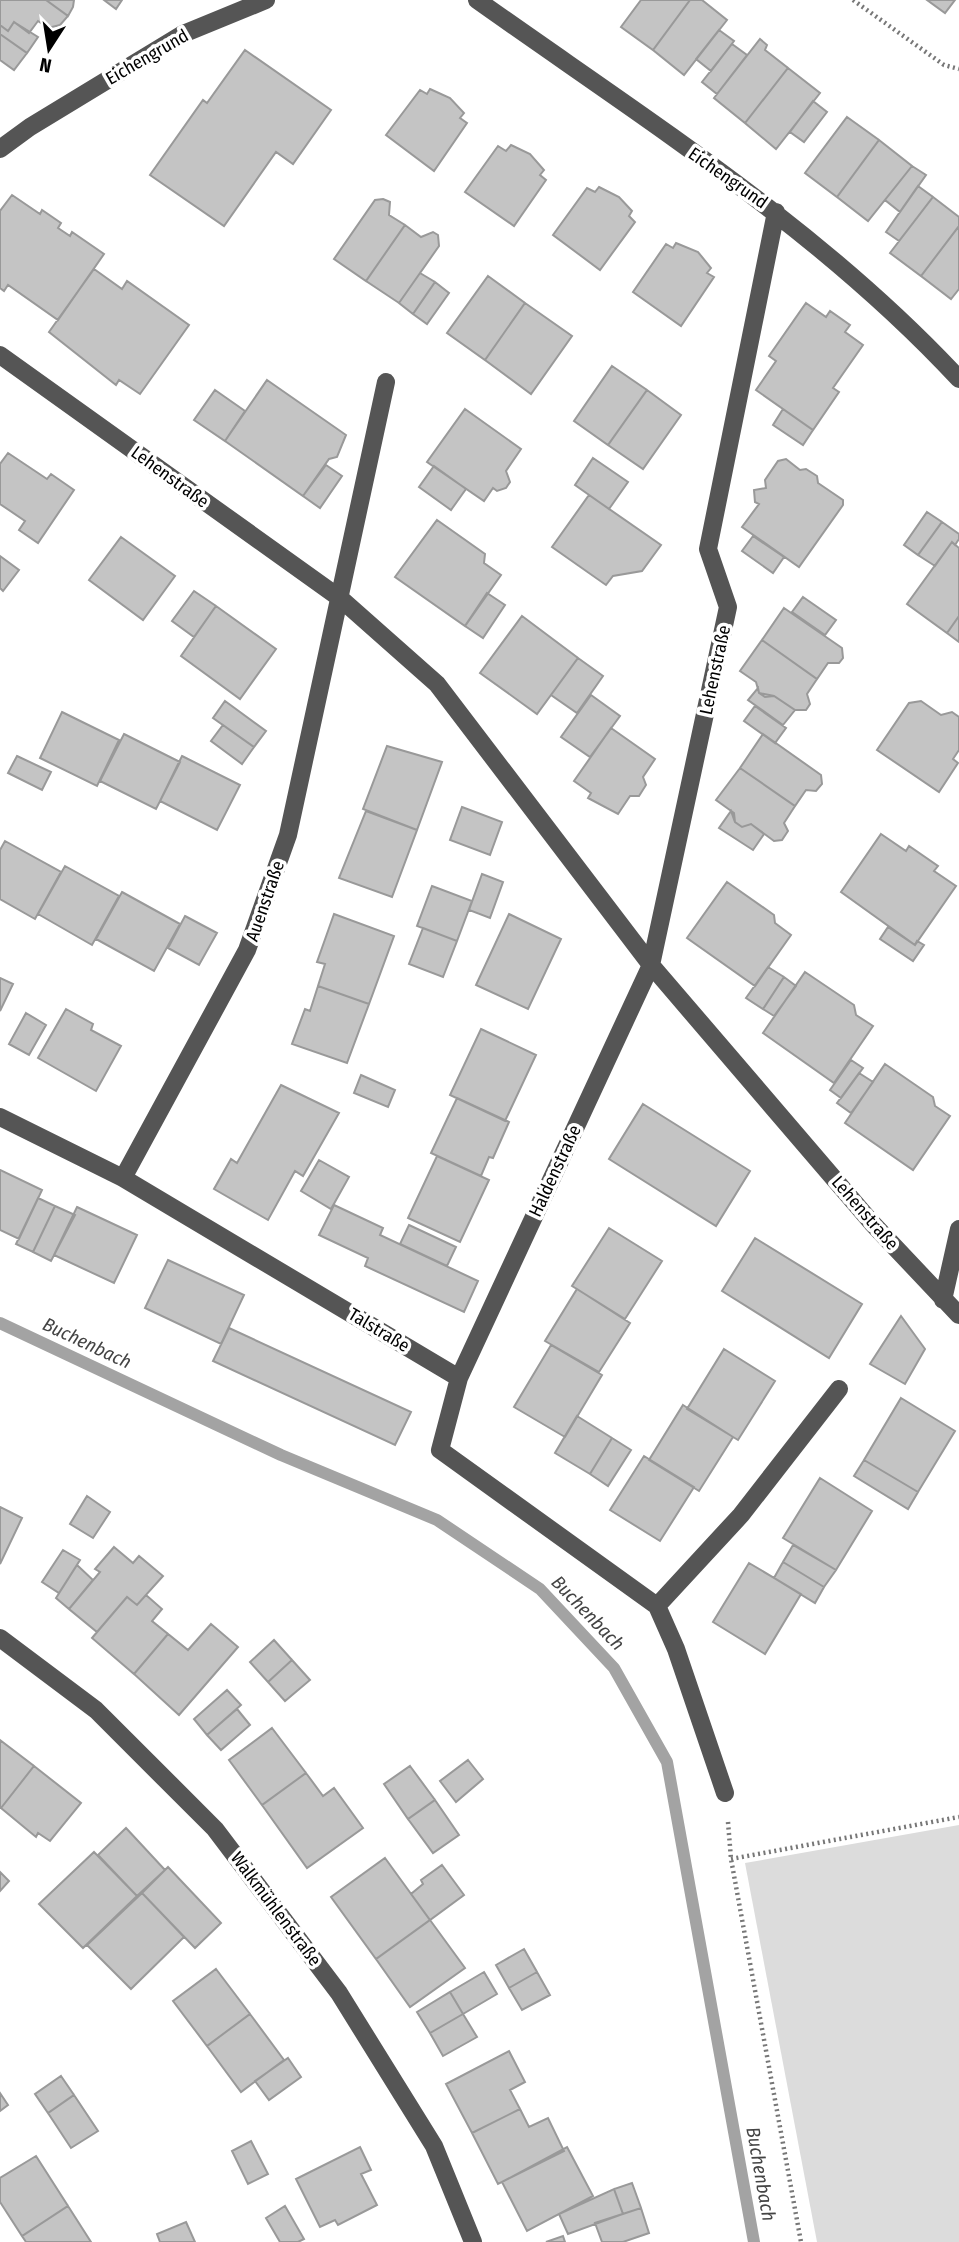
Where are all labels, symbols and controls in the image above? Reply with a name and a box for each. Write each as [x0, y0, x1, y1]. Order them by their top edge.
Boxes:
north arrow [14, 14, 84, 84]
street label: Eichengrund [102, 25, 192, 89]
text: N [38, 53, 54, 78]
street label: Eichengrund [684, 143, 772, 213]
street label: Lehenstraße [127, 441, 213, 513]
street label: Lehenstraße [695, 623, 735, 717]
street label: Auenstraße [241, 858, 289, 944]
street label: Haldenstraße [524, 1121, 586, 1220]
street label: Lehenstraße [827, 1171, 903, 1255]
street label: Talstraße [344, 1303, 414, 1357]
water label: Buchenbach [39, 1312, 135, 1374]
water label: Buchenbach [547, 1571, 629, 1655]
street label: Walkmühlenstraße [226, 1848, 326, 1970]
water label: Buchenbach [741, 2125, 781, 2223]

